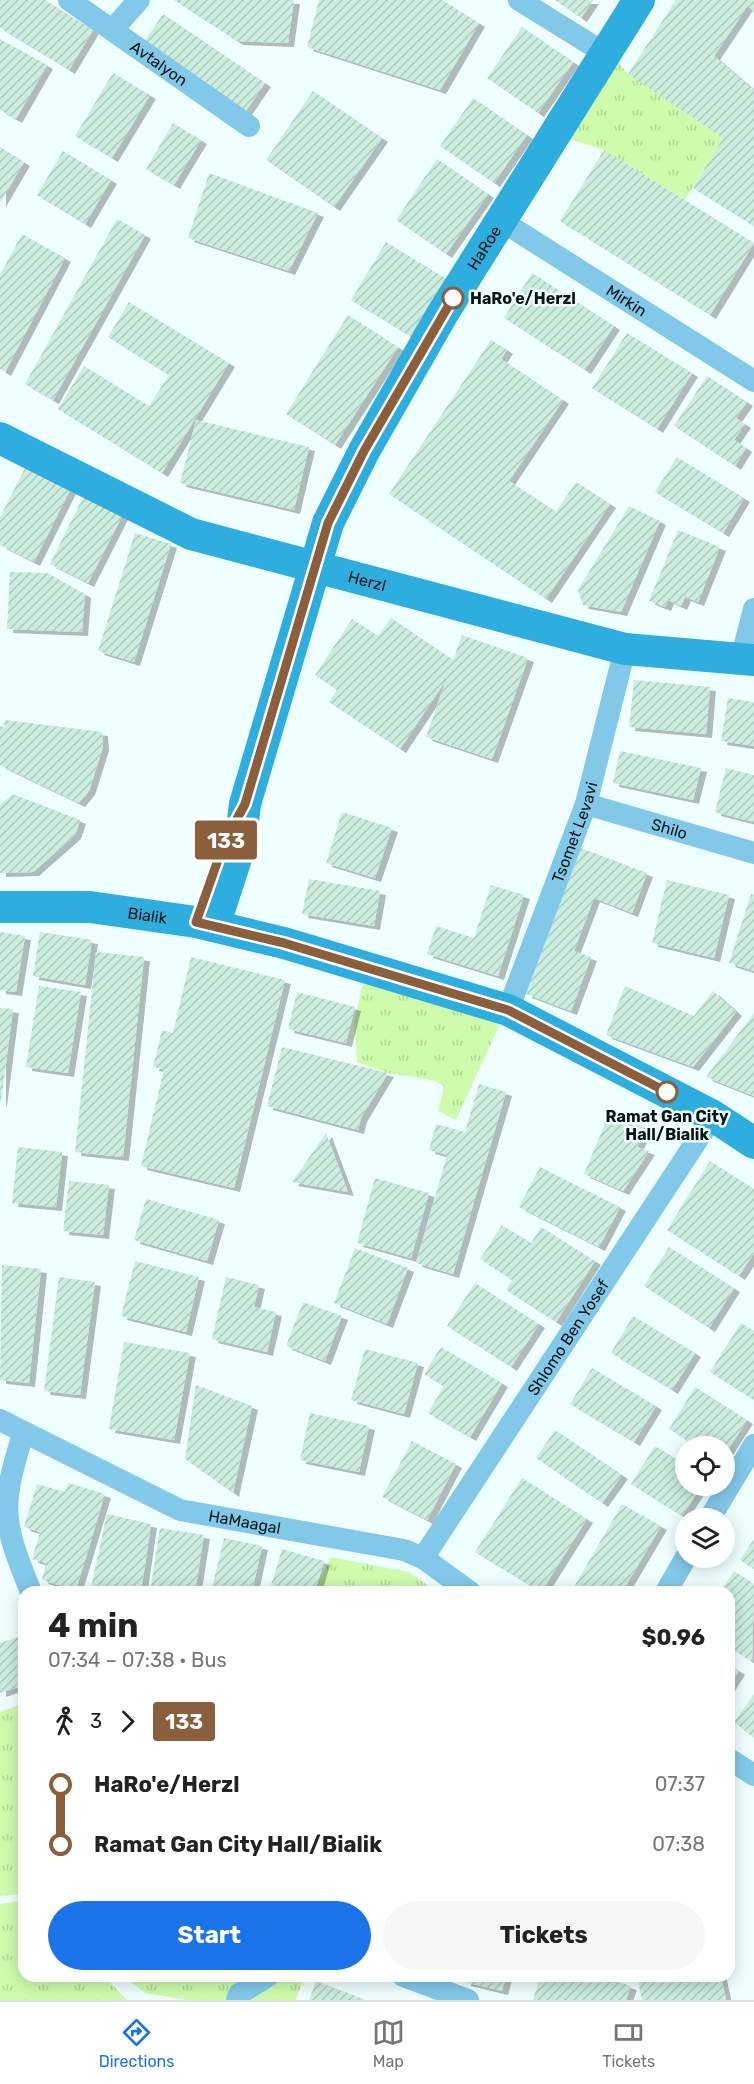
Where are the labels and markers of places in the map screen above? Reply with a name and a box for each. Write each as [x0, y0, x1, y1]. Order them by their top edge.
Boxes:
marker: HaRo'e/Herzl [442, 287, 464, 309]
place label: HaRo'e/Herzl [470, 289, 576, 308]
marker: Ramat Gan City Hall/Bialik [656, 1081, 678, 1103]
place label: Ramat Gan City Hall/Bialik [606, 1107, 729, 1144]

